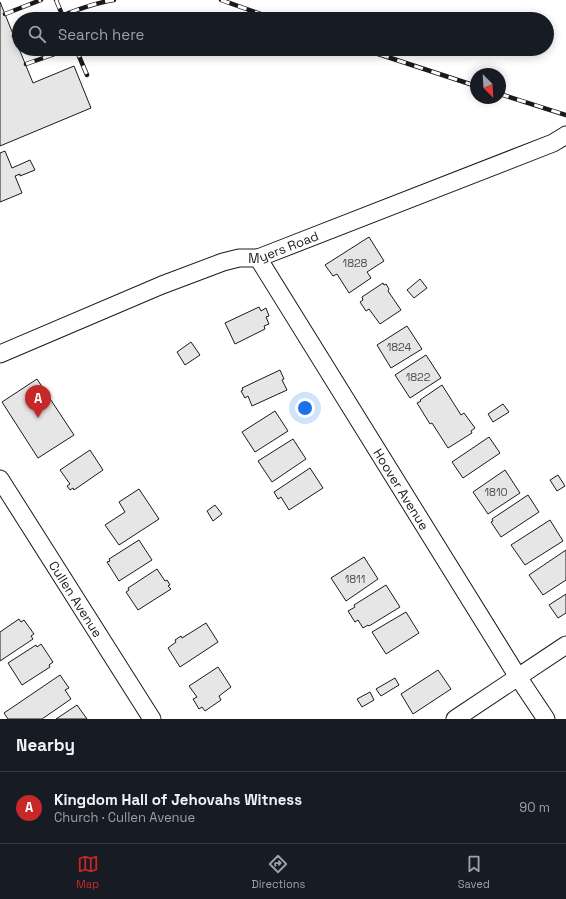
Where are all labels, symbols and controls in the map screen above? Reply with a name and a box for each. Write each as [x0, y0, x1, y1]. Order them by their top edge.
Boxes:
search box [12, 12, 554, 56]
icon: search [26, 23, 48, 45]
text: Search here [58, 25, 144, 44]
north arrow [470, 68, 506, 104]
street label: Myers Road [248, 227, 321, 267]
house number: 1828 [343, 256, 368, 270]
house number: 1824 [387, 340, 411, 354]
house number: 1822 [406, 370, 431, 384]
pin: A [25, 385, 51, 418]
your location [295, 398, 315, 418]
street label: Hoover Avenue [369, 445, 433, 533]
house number: 1810 [484, 485, 508, 499]
street label: Cullen Avenue [45, 558, 106, 641]
house number: 1811 [345, 572, 365, 586]
text: Nearby [16, 734, 75, 756]
text: Kingdom Hall of Jehovahs Witness [54, 790, 302, 809]
text: A [25, 799, 33, 816]
text: 90 m [519, 799, 550, 816]
text: Church · Cullen Avenue [54, 809, 195, 826]
tab: Map [76, 853, 99, 891]
tab: Directions [251, 853, 305, 891]
tab: Saved [458, 853, 490, 891]

